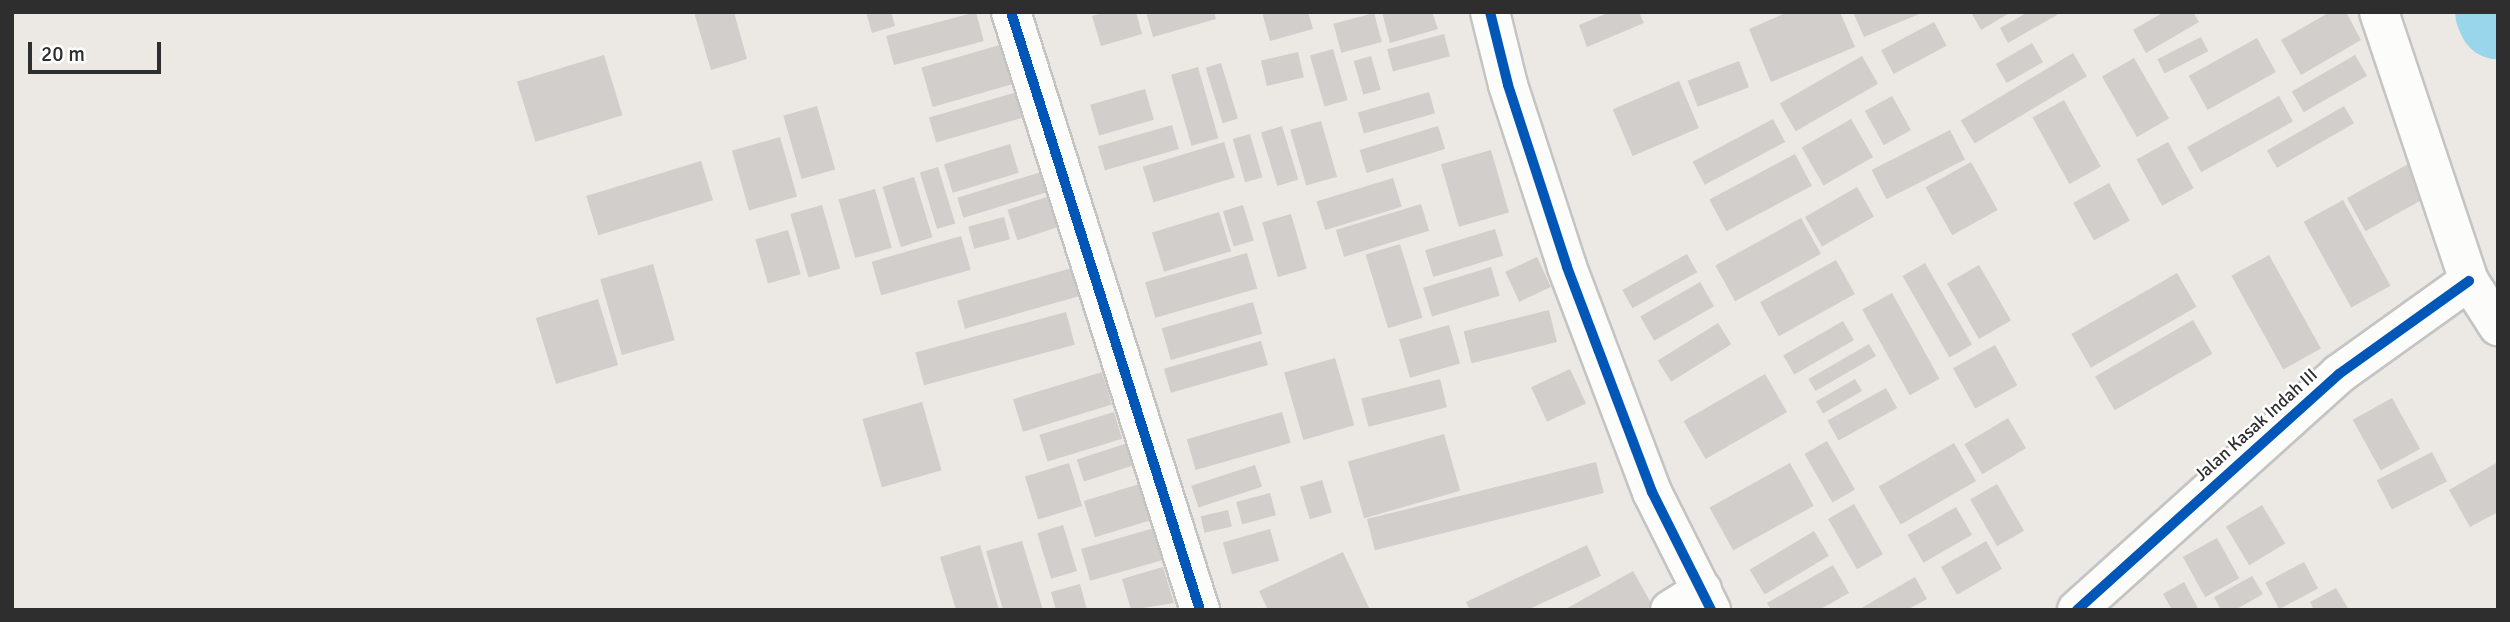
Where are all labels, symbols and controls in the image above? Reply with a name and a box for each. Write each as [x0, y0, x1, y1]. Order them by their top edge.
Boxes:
scale bar [32, 28, 164, 72]
text: 20 m [41, 41, 85, 67]
street label: Jalan Kasak Indah III [2190, 364, 2322, 486]

